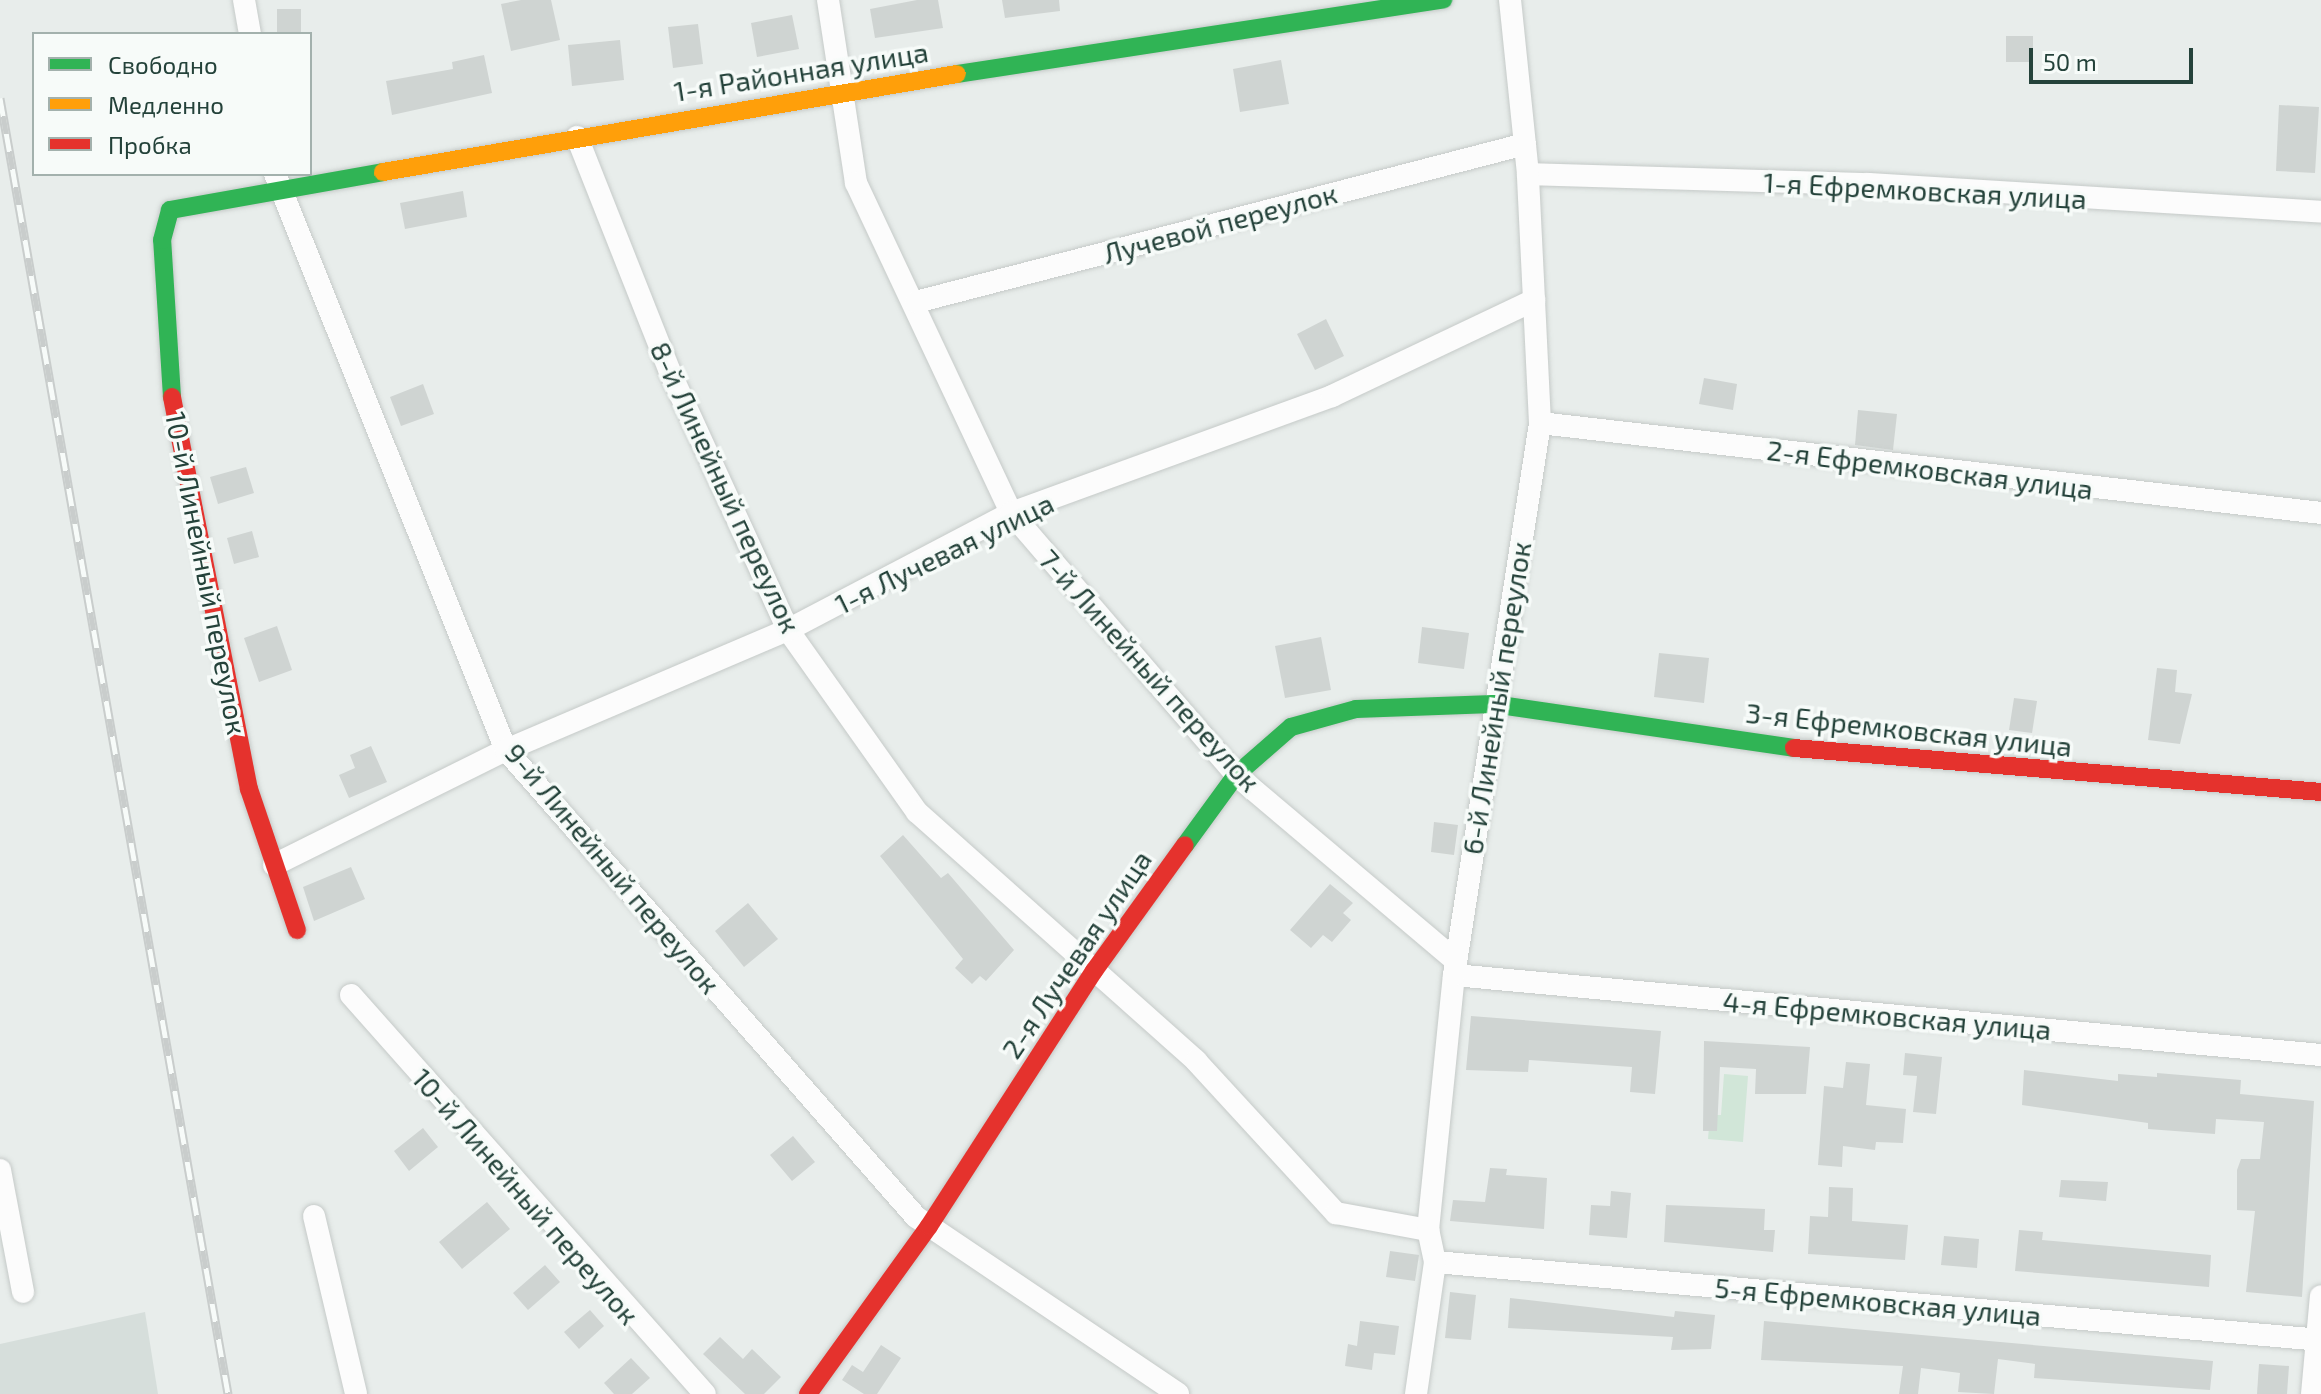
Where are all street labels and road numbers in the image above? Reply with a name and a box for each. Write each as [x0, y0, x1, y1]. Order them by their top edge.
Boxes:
street label: 1-я Районная улица [671, 34, 931, 108]
street label: 1-я Ефремковская улица [1763, 165, 2087, 215]
street label: Лучевой переулок [1099, 176, 1341, 270]
street label: 8-й Линейный переулок [644, 336, 808, 638]
street label: 10-й Линейный переулок [159, 409, 255, 737]
street label: 2-я Ефремковская улица [1765, 432, 2095, 506]
street label: 1-я Лучевая улица [829, 486, 1059, 620]
street label: 6-й Линейный переулок [1455, 539, 1537, 857]
street label: 7-й Линейный переулок [1032, 542, 1268, 798]
street label: 3-я Ефремковская улица [1744, 695, 2074, 763]
street label: 9-й Линейный переулок [499, 736, 727, 1000]
street label: 2-я Лучевая улица [994, 844, 1158, 1064]
street label: 4-я Ефремковская улица [1721, 984, 2053, 1046]
street label: 10-й Линейный переулок [406, 1061, 646, 1331]
street label: 5-я Ефремковская улица [1713, 1270, 2043, 1332]

